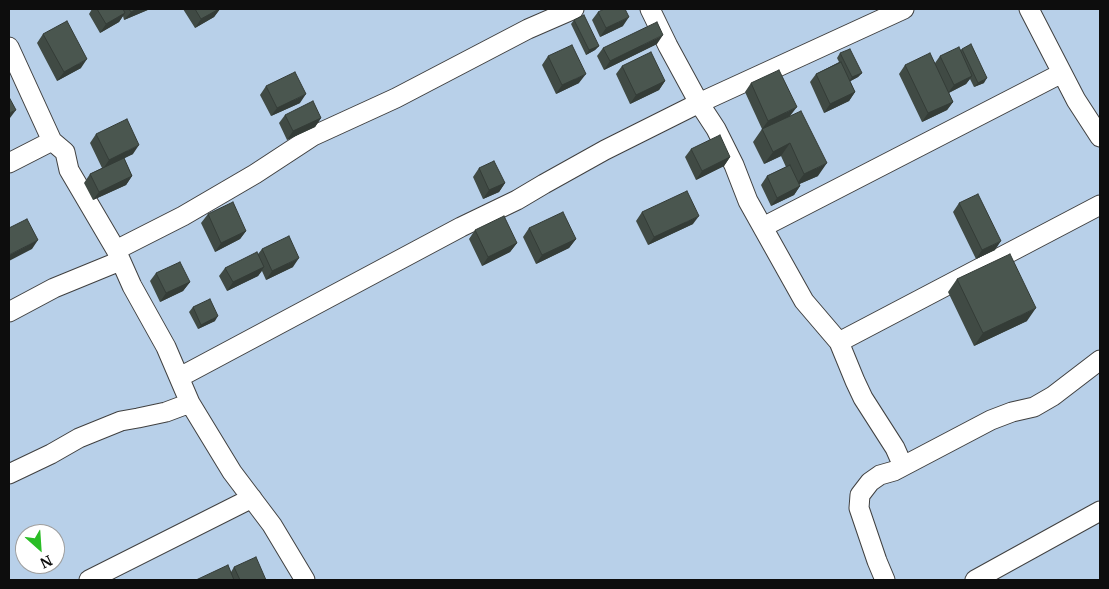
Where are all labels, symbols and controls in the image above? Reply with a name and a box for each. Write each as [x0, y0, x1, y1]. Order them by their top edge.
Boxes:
north arrow [15, 524, 65, 574]
text: N [37, 551, 55, 572]

